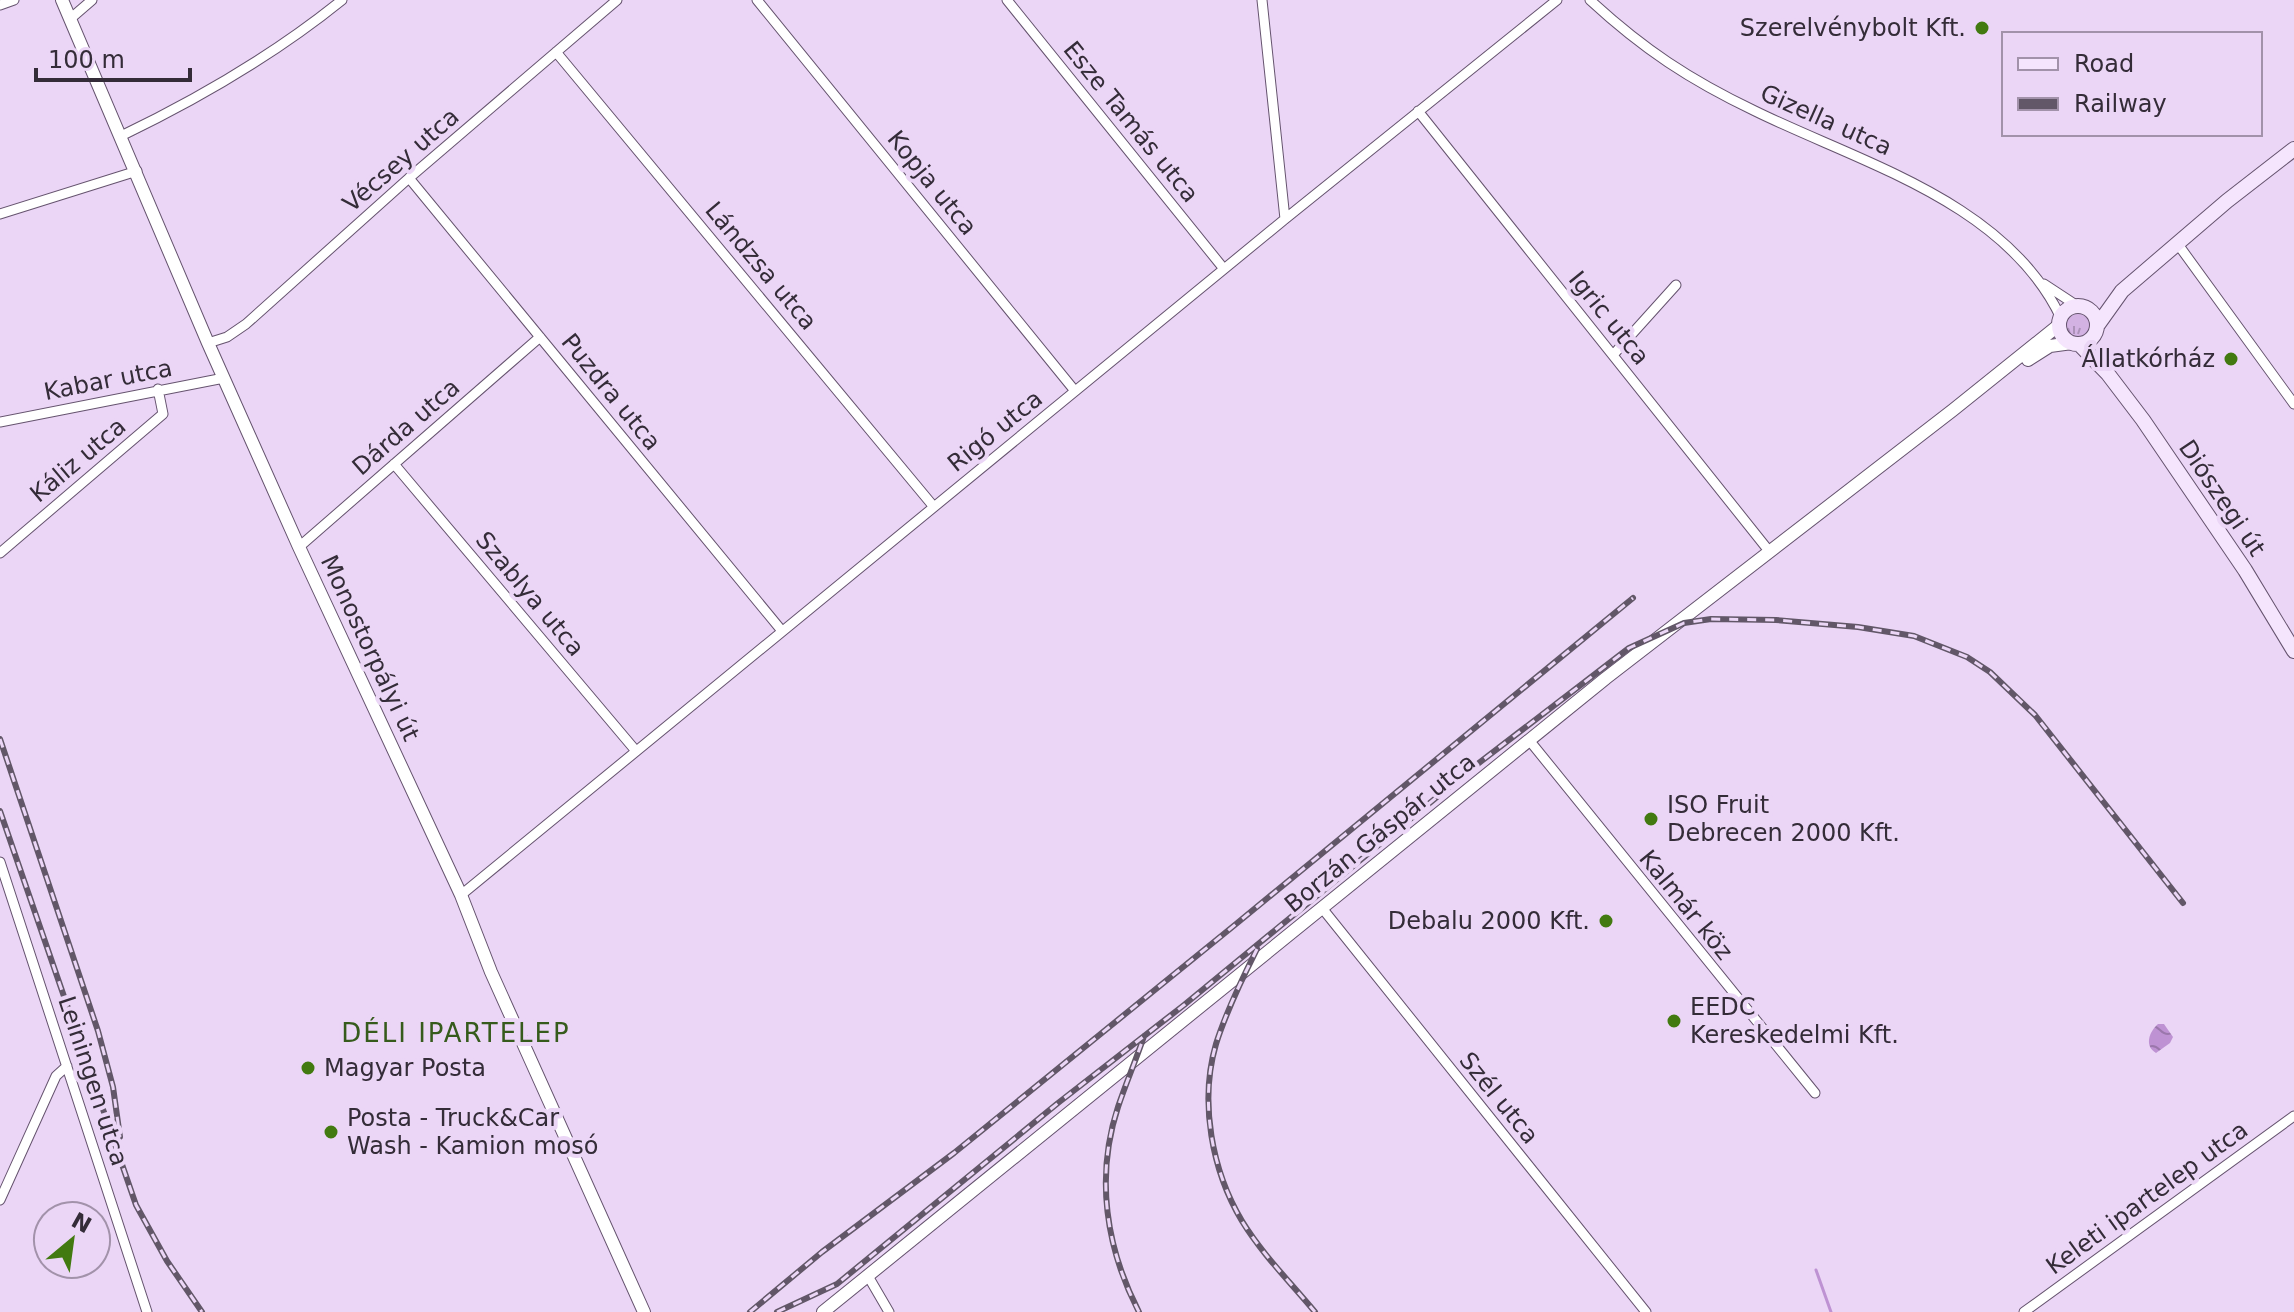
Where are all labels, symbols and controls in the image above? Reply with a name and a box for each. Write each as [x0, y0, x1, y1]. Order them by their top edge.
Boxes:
place label: Szerelvénybolt Kft. [1740, 14, 1966, 42]
marker: Szerelvénybolt Kft. [1973, 19, 1991, 37]
scale bar [36, 32, 190, 82]
legend [2002, 32, 2262, 136]
street label: Esze Tamás utca [1058, 36, 1204, 208]
text: 100 m [48, 46, 125, 74]
text: Road [2074, 50, 2134, 78]
street label: Gizella utca [1756, 79, 1896, 161]
text: Railway [2074, 90, 2167, 118]
street label: Vécsey utca [337, 102, 465, 218]
street label: Kopja utca [881, 125, 983, 241]
street label: Lándzsa utca [699, 196, 823, 336]
street label: Igric utca [1563, 266, 1655, 370]
street label: Puzdra utca [555, 328, 667, 456]
place label: Állatkórház [2081, 344, 2215, 373]
marker: Állatkórház [2222, 350, 2240, 368]
street label: Kabar utca [42, 354, 174, 406]
street label: Dárda utca [347, 373, 465, 481]
street label: Rigó utca [942, 384, 1048, 478]
street label: Káliz utca [25, 412, 131, 508]
street label: Diószegi út [2173, 435, 2271, 561]
street label: Szablya utca [470, 526, 590, 662]
street label: Monostorpályi út [315, 551, 425, 745]
street label: Borzán Gáspár utca [1279, 748, 1481, 918]
place label: ISO Fruit Debrecen 2000 Kft. [1667, 791, 1900, 847]
marker: ISO Fruit Debrecen 2000 Kft. [1642, 810, 1660, 828]
street label: Kalmár köz [1633, 845, 1739, 965]
place label: Debalu 2000 Kft. [1388, 907, 1590, 935]
marker: Debalu 2000 Kft. [1597, 912, 1615, 930]
street label: Leiningen utca [52, 993, 134, 1169]
place label: EEDC Kereskedelmi Kft. [1690, 993, 1899, 1049]
marker: EEDC Kereskedelmi Kft. [1665, 1012, 1683, 1030]
district label: DÉLI IPARTELEP [341, 1017, 571, 1048]
street label: Szél utca [1454, 1047, 1544, 1149]
place label: Magyar Posta [324, 1054, 486, 1082]
marker: Magyar Posta [299, 1059, 317, 1077]
place label: Posta - Truck&Car Wash - Kamion mosó [347, 1104, 598, 1160]
street label: Keleti ipartelep utca [2041, 1116, 2253, 1280]
marker: Posta - Truck&Car Wash - Kamion mosó [322, 1123, 340, 1141]
north arrow [32, 1200, 112, 1280]
text: N [67, 1208, 96, 1238]

